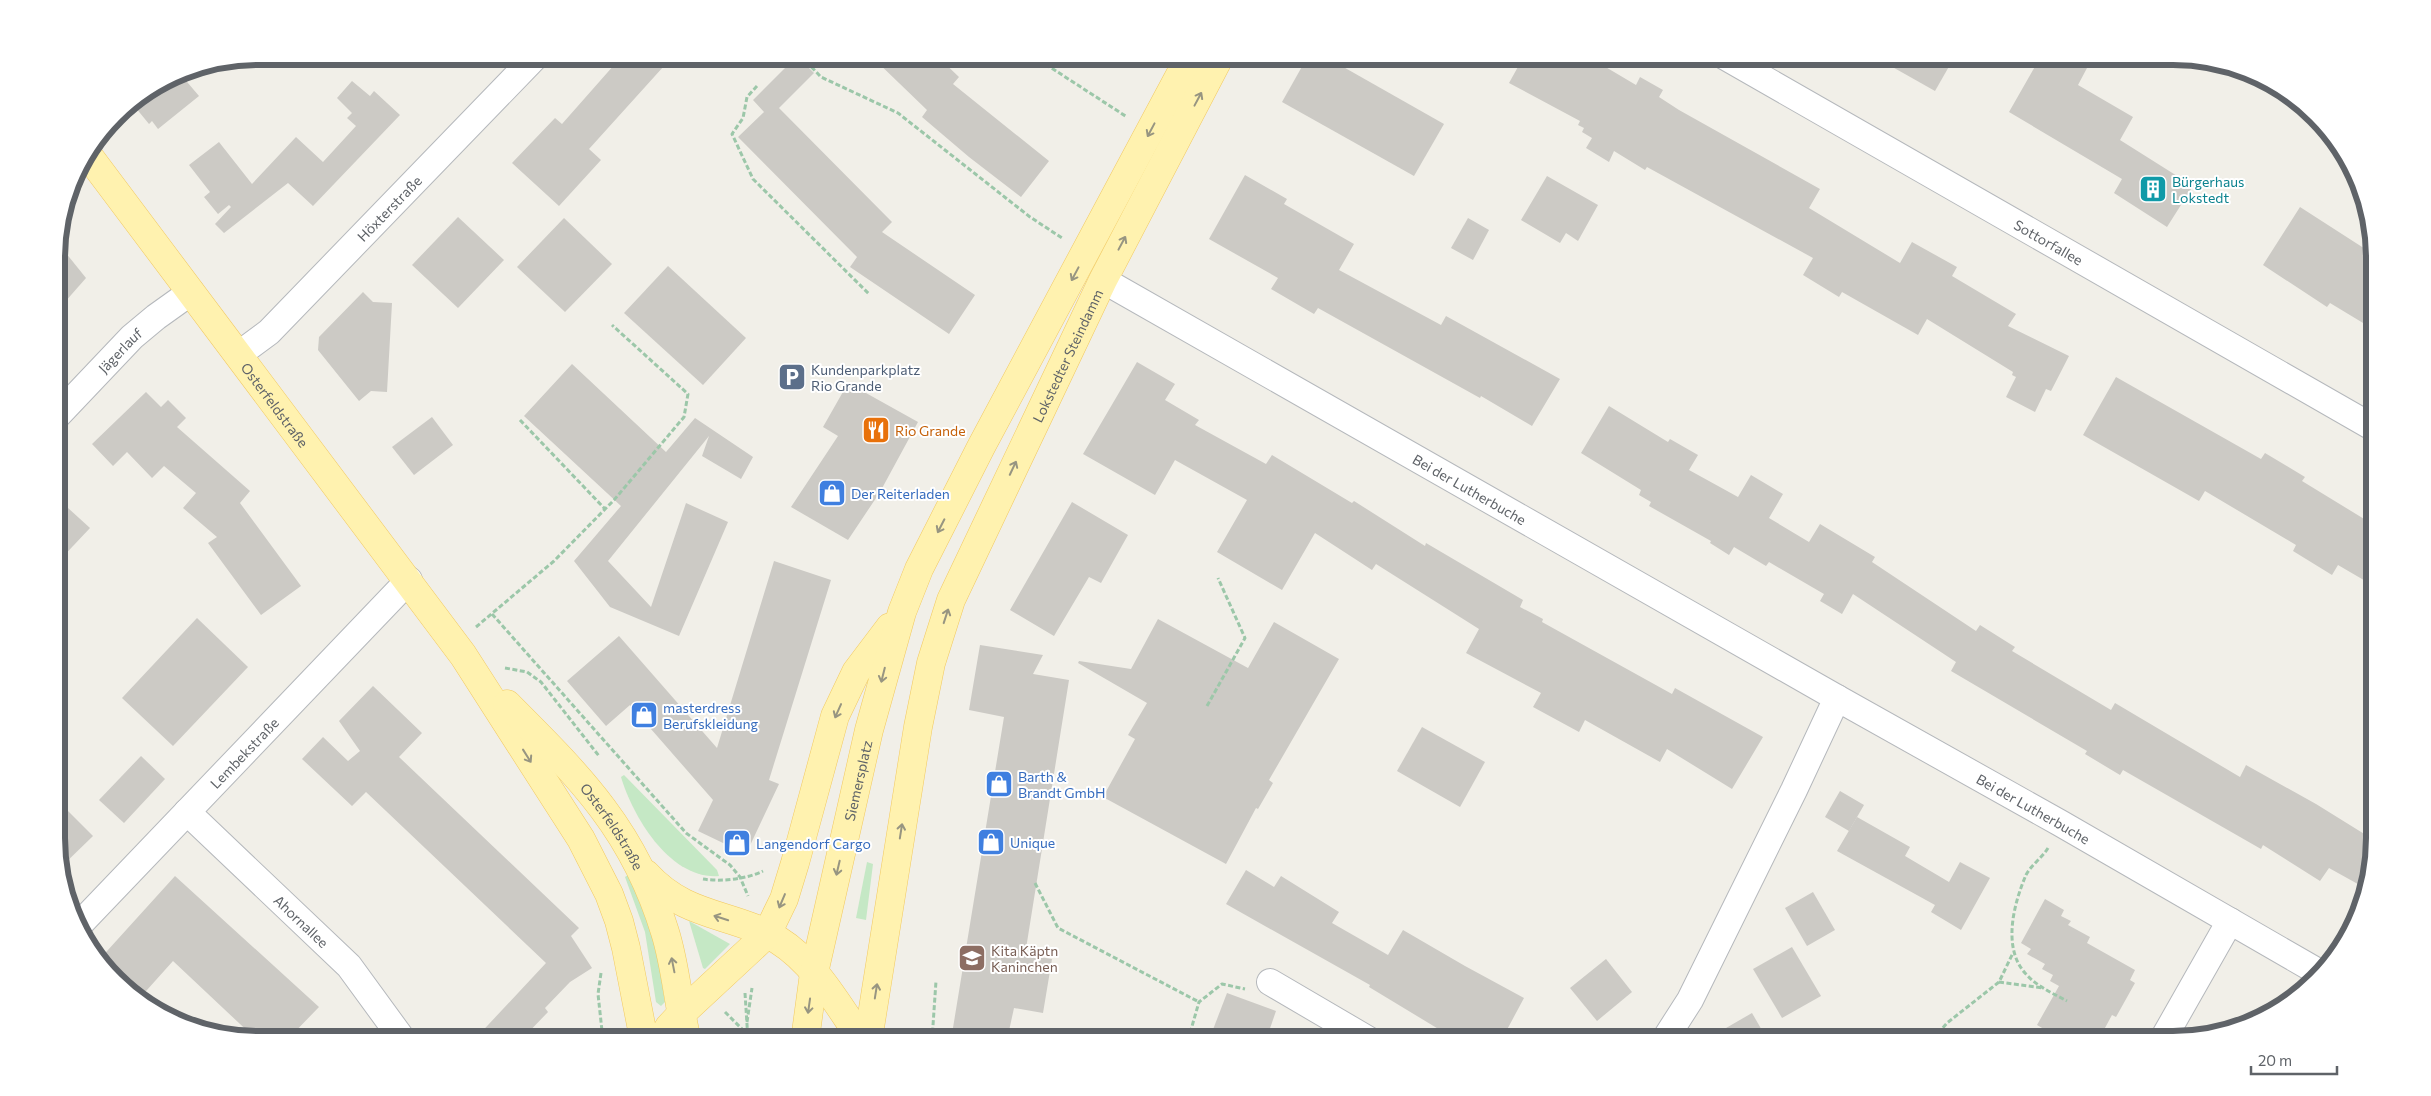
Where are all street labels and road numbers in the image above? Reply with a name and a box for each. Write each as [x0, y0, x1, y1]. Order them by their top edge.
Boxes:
street label: Höxterstraße [353, 172, 425, 245]
street label: Sottorfallee [2011, 215, 2086, 268]
street label: Lokstedter Steindamm [1028, 286, 1106, 425]
street label: Jägerlauf [94, 324, 146, 376]
street label: Osterfeldstraße [238, 359, 312, 450]
street label: Bei der Lutherbuche [1410, 450, 1529, 528]
street label: Lembekstraße [206, 714, 282, 792]
street label: Siemersplatz [840, 738, 875, 823]
street label: Bei der Lutherbuche [1974, 770, 2093, 847]
street label: Osterfeldstraße [577, 779, 648, 872]
street label: Ahornallee [271, 891, 332, 951]

